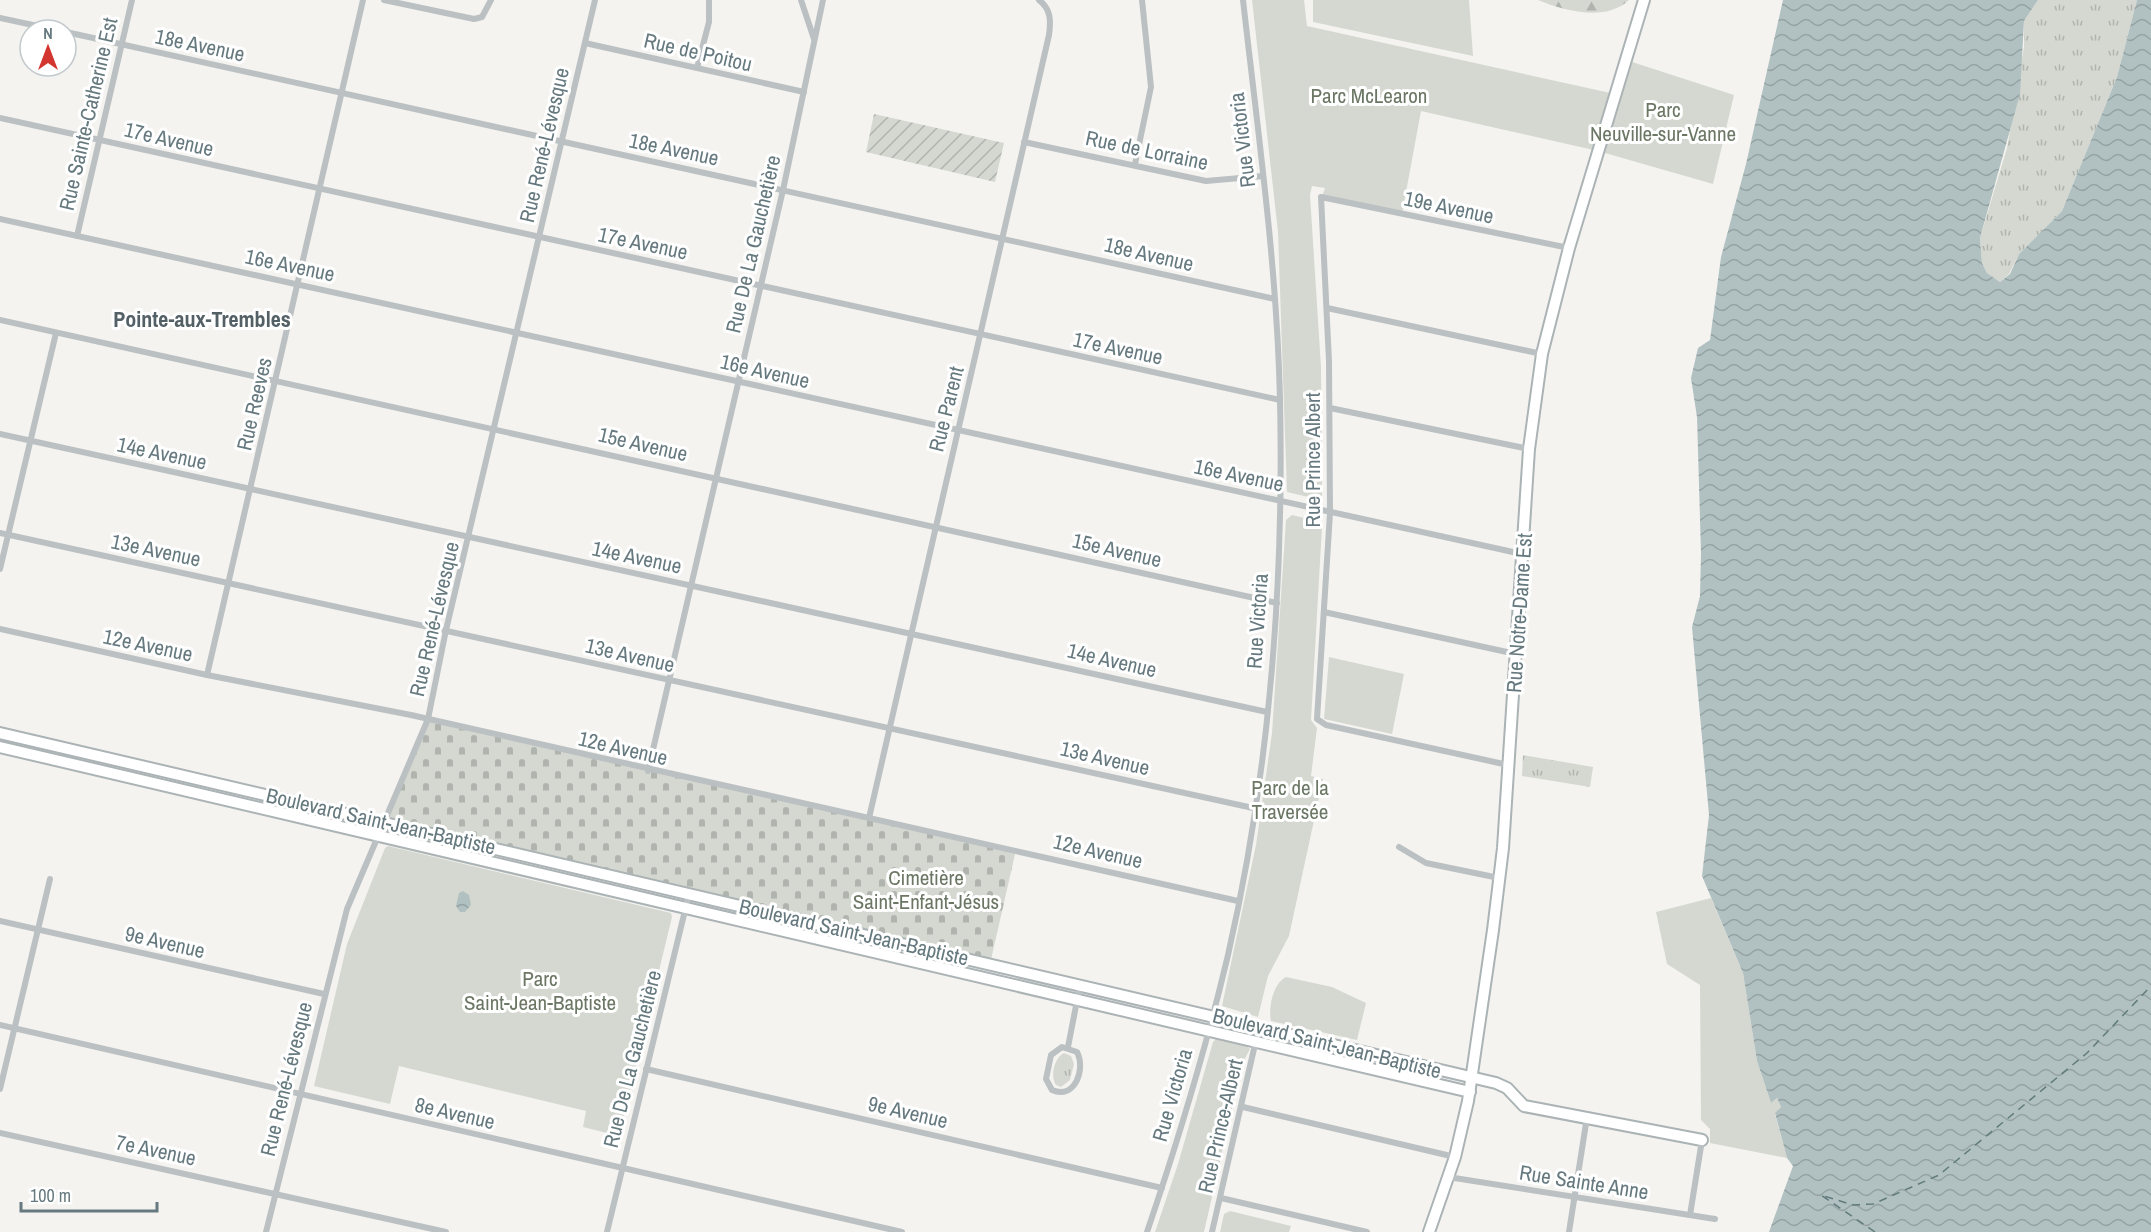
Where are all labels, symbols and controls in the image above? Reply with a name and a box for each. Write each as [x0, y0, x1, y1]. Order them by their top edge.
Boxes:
street label: Rue Sainte-Catherine Est [52, 14, 124, 213]
north arrow [18, 18, 78, 78]
street label: 18e Avenue [153, 21, 247, 69]
text: N [43, 22, 53, 44]
street label: Rue de Poitou [641, 25, 755, 79]
street label: Rue René-Lévesque [512, 65, 576, 225]
park label: Parc McLearon [1311, 81, 1427, 110]
street label: Rue Victoria [1222, 90, 1262, 189]
park label: Parc Neuville-sur-Vanne [1590, 95, 1736, 148]
street label: 17e Avenue [122, 115, 216, 163]
street label: Rue de Lorraine [1083, 123, 1211, 177]
street label: 18e Avenue [627, 125, 721, 173]
street label: Rue De La Gauchetière [718, 152, 788, 336]
street label: 19e Avenue [1402, 183, 1496, 231]
street label: 17e Avenue [596, 219, 690, 267]
street label: 18e Avenue [1102, 230, 1196, 278]
street label: 16e Avenue [243, 241, 337, 289]
district label: Pointe-aux-Trembles [113, 304, 291, 334]
street label: 17e Avenue [1071, 324, 1165, 372]
street label: 16e Avenue [718, 347, 812, 395]
street label: Rue Reeves [229, 355, 279, 453]
street label: Rue Parent [921, 363, 971, 455]
street label: Rue Prince Albert [1298, 392, 1327, 527]
street label: 15e Avenue [596, 420, 690, 468]
street label: 14e Avenue [115, 429, 209, 477]
street label: 16e Avenue [1192, 451, 1286, 499]
street label: 13e Avenue [109, 526, 203, 574]
street label: 15e Avenue [1070, 526, 1164, 574]
street label: Rue Notre-Dame Est [1499, 532, 1539, 694]
street label: 14e Avenue [590, 533, 684, 581]
street label: Rue René-Lévesque [402, 539, 466, 699]
street label: Rue Victoria [1239, 572, 1275, 670]
street label: 12e Avenue [101, 621, 195, 669]
street label: 13e Avenue [583, 631, 677, 679]
street label: 14e Avenue [1065, 636, 1159, 684]
street label: 12e Avenue [576, 724, 670, 772]
street label: 13e Avenue [1058, 734, 1152, 782]
park label: Parc de la Traversée [1251, 773, 1329, 826]
street label: Boulevard Saint-Jean-Baptiste [263, 780, 499, 862]
street label: 12e Avenue [1051, 827, 1145, 875]
park label: Cimetière Saint-Enfant-Jésus [853, 863, 999, 916]
street label: Boulevard Saint-Jean-Baptiste [736, 891, 972, 973]
street label: 9e Avenue [122, 919, 208, 965]
park label: Parc Saint-Jean-Baptiste [464, 964, 616, 1017]
street label: Rue De La Gauchetière [596, 967, 668, 1151]
street label: Rue René-Lévesque [253, 999, 319, 1159]
street label: Boulevard Saint-Jean-Baptiste [1210, 1001, 1444, 1085]
street label: Rue Victoria [1145, 1045, 1199, 1145]
street label: Rue Prince-Albert [1190, 1056, 1250, 1196]
street label: 9e Avenue [865, 1089, 951, 1135]
street label: 8e Avenue [412, 1090, 498, 1136]
street label: 7e Avenue [113, 1127, 199, 1173]
street label: Rue Sainte Anne [1517, 1157, 1651, 1207]
scale bar [21, 1175, 158, 1213]
text: 100 m [30, 1183, 71, 1208]

